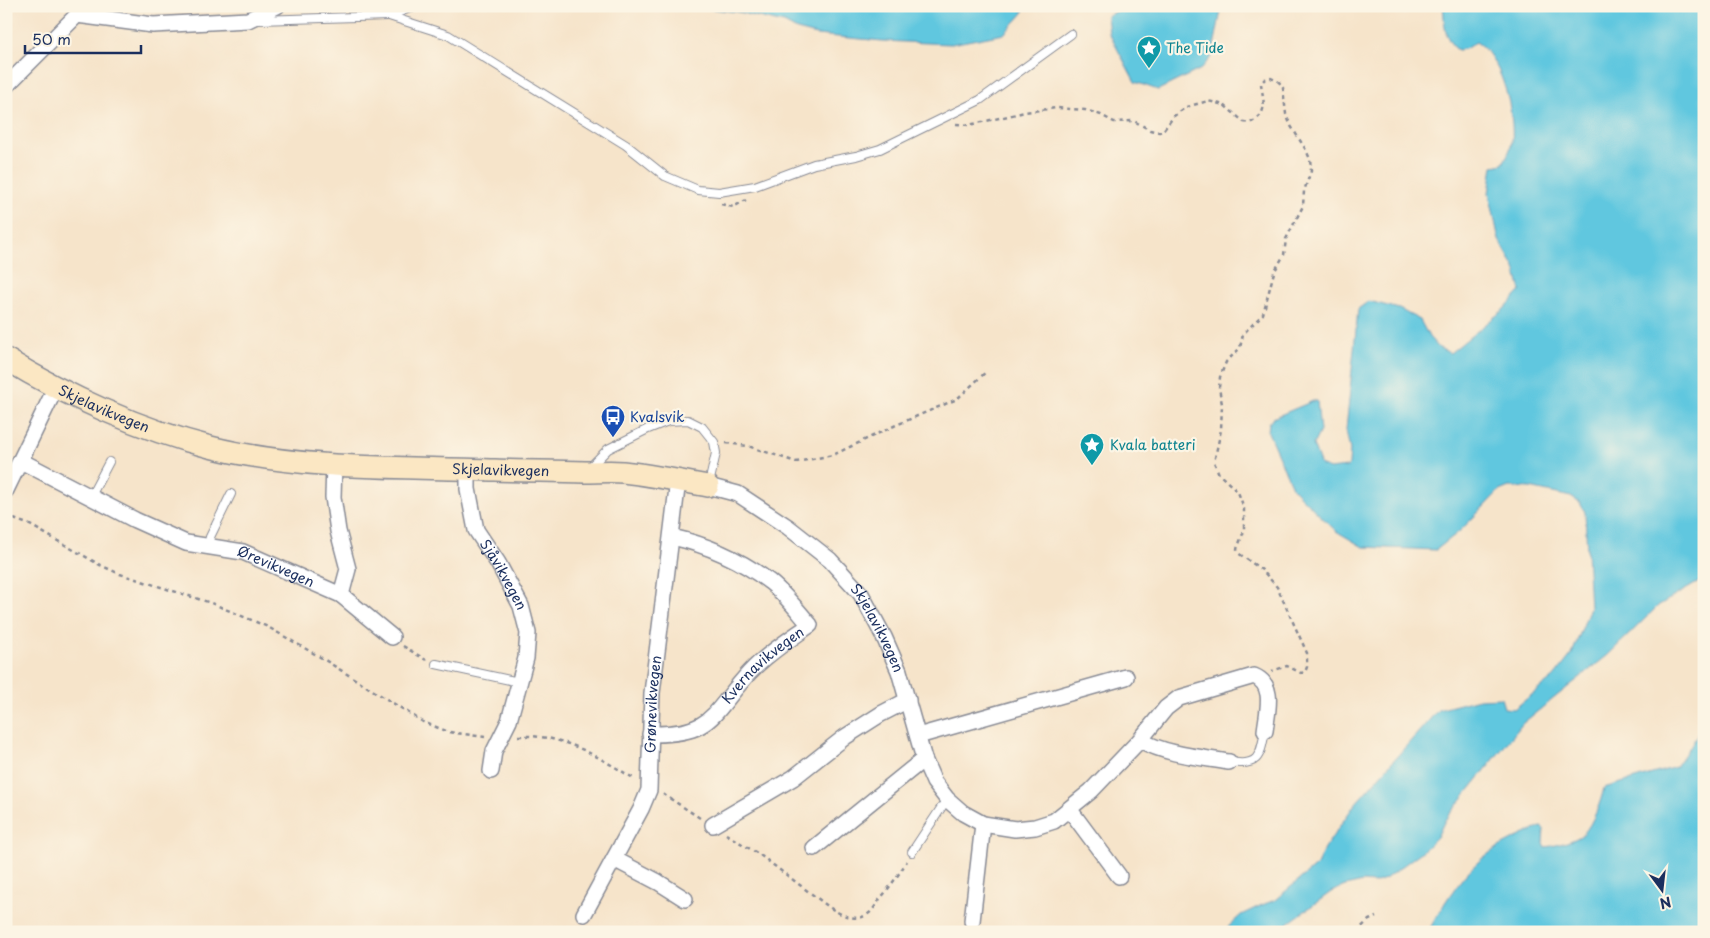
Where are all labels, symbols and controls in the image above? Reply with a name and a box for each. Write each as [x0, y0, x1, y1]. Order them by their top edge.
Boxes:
scale bar [25, 22, 141, 54]
text: 50 m [32, 27, 71, 50]
place icon: The Tide [1136, 35, 1162, 69]
place label: The Tide [1166, 37, 1224, 58]
street label: Skjelavikvegen [55, 379, 153, 437]
bus stop icon: Kvalsvik [600, 404, 626, 438]
place label: Kvalsvik [630, 406, 685, 427]
place icon: Kvala batteri [1079, 432, 1105, 466]
place label: Kvala batteri [1110, 434, 1196, 455]
street label: Skjelavikvegen [452, 458, 549, 481]
street label: Sjåvikvegen [475, 535, 532, 614]
street label: Ørevikvegen [234, 540, 318, 592]
street label: Skjelavikvegen [846, 578, 909, 675]
street label: Kvernavikvegen [716, 621, 808, 708]
street label: Grønevikvegen [639, 654, 667, 753]
north arrow [1638, 866, 1688, 916]
text: N [1657, 891, 1674, 915]

